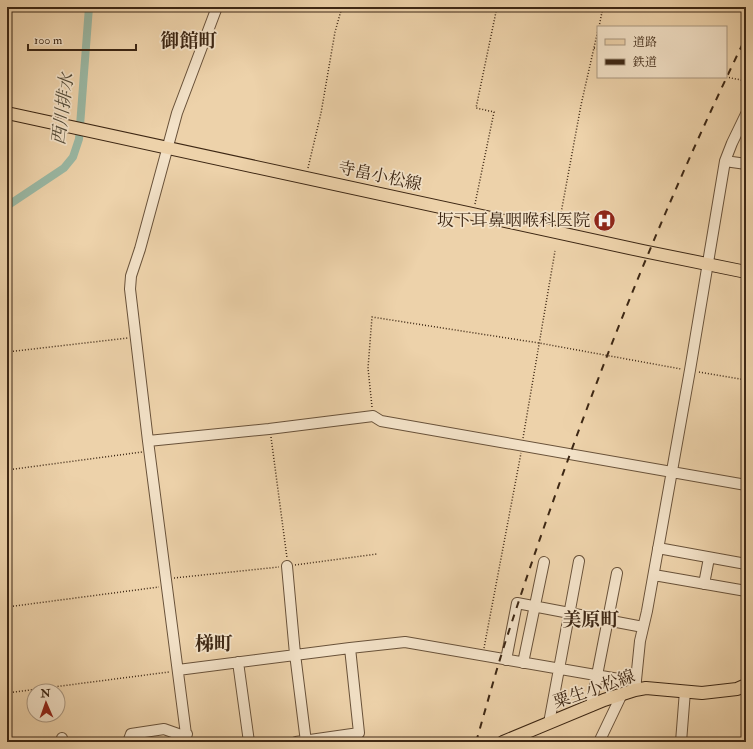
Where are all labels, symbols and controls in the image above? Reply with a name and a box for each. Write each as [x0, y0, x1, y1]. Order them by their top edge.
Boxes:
scale bar [28, 26, 136, 52]
legend [597, 26, 727, 78]
district label: 御館町 [160, 29, 218, 53]
text: 100 m [34, 33, 63, 48]
text: 道路 [633, 35, 657, 50]
text: 鉄道 [632, 55, 657, 70]
water label: 西川排水 [47, 70, 79, 146]
street label: 寺畠小松線 [336, 157, 424, 195]
hospital icon: 坂下耳鼻咽喉科医院 [592, 207, 618, 233]
place label: 坂下耳鼻咽喉科医院 [437, 210, 590, 231]
district label: 美原町 [562, 608, 620, 632]
district label: 梯町 [195, 632, 233, 656]
street label: 粟生小松線 [550, 665, 638, 713]
north arrow [26, 683, 66, 723]
text: N [40, 687, 52, 700]

